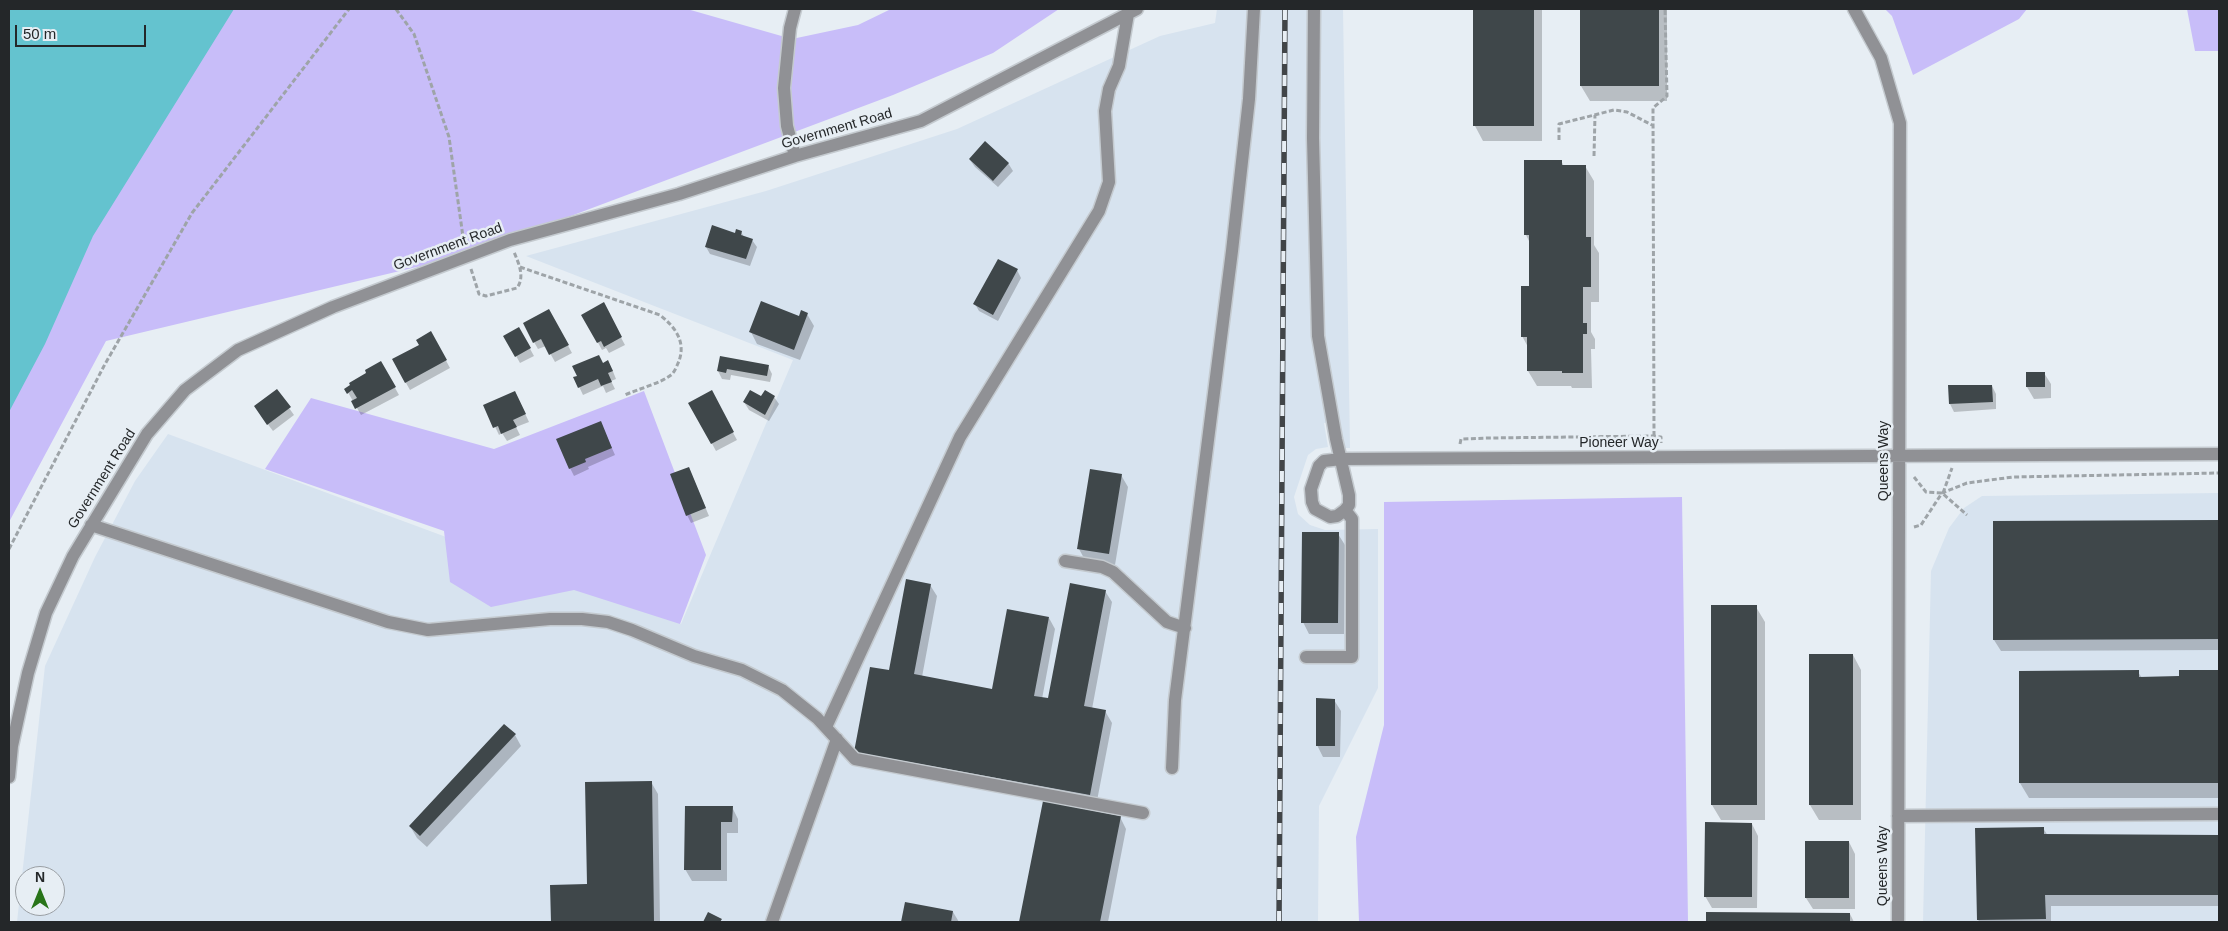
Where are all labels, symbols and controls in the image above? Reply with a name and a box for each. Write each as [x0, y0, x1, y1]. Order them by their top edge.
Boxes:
scale bar [18, 15, 149, 47]
text: 50 m [23, 25, 56, 42]
street label: Government Road [780, 105, 894, 153]
street label: Government Road [391, 220, 505, 274]
street label: Queens Way [1876, 421, 1892, 501]
street label: Government Road [65, 426, 139, 532]
street label: Pioneer Way [1579, 435, 1659, 451]
street label: Queens Way [1875, 826, 1891, 906]
north arrow [15, 866, 65, 916]
text: N [35, 869, 45, 885]

